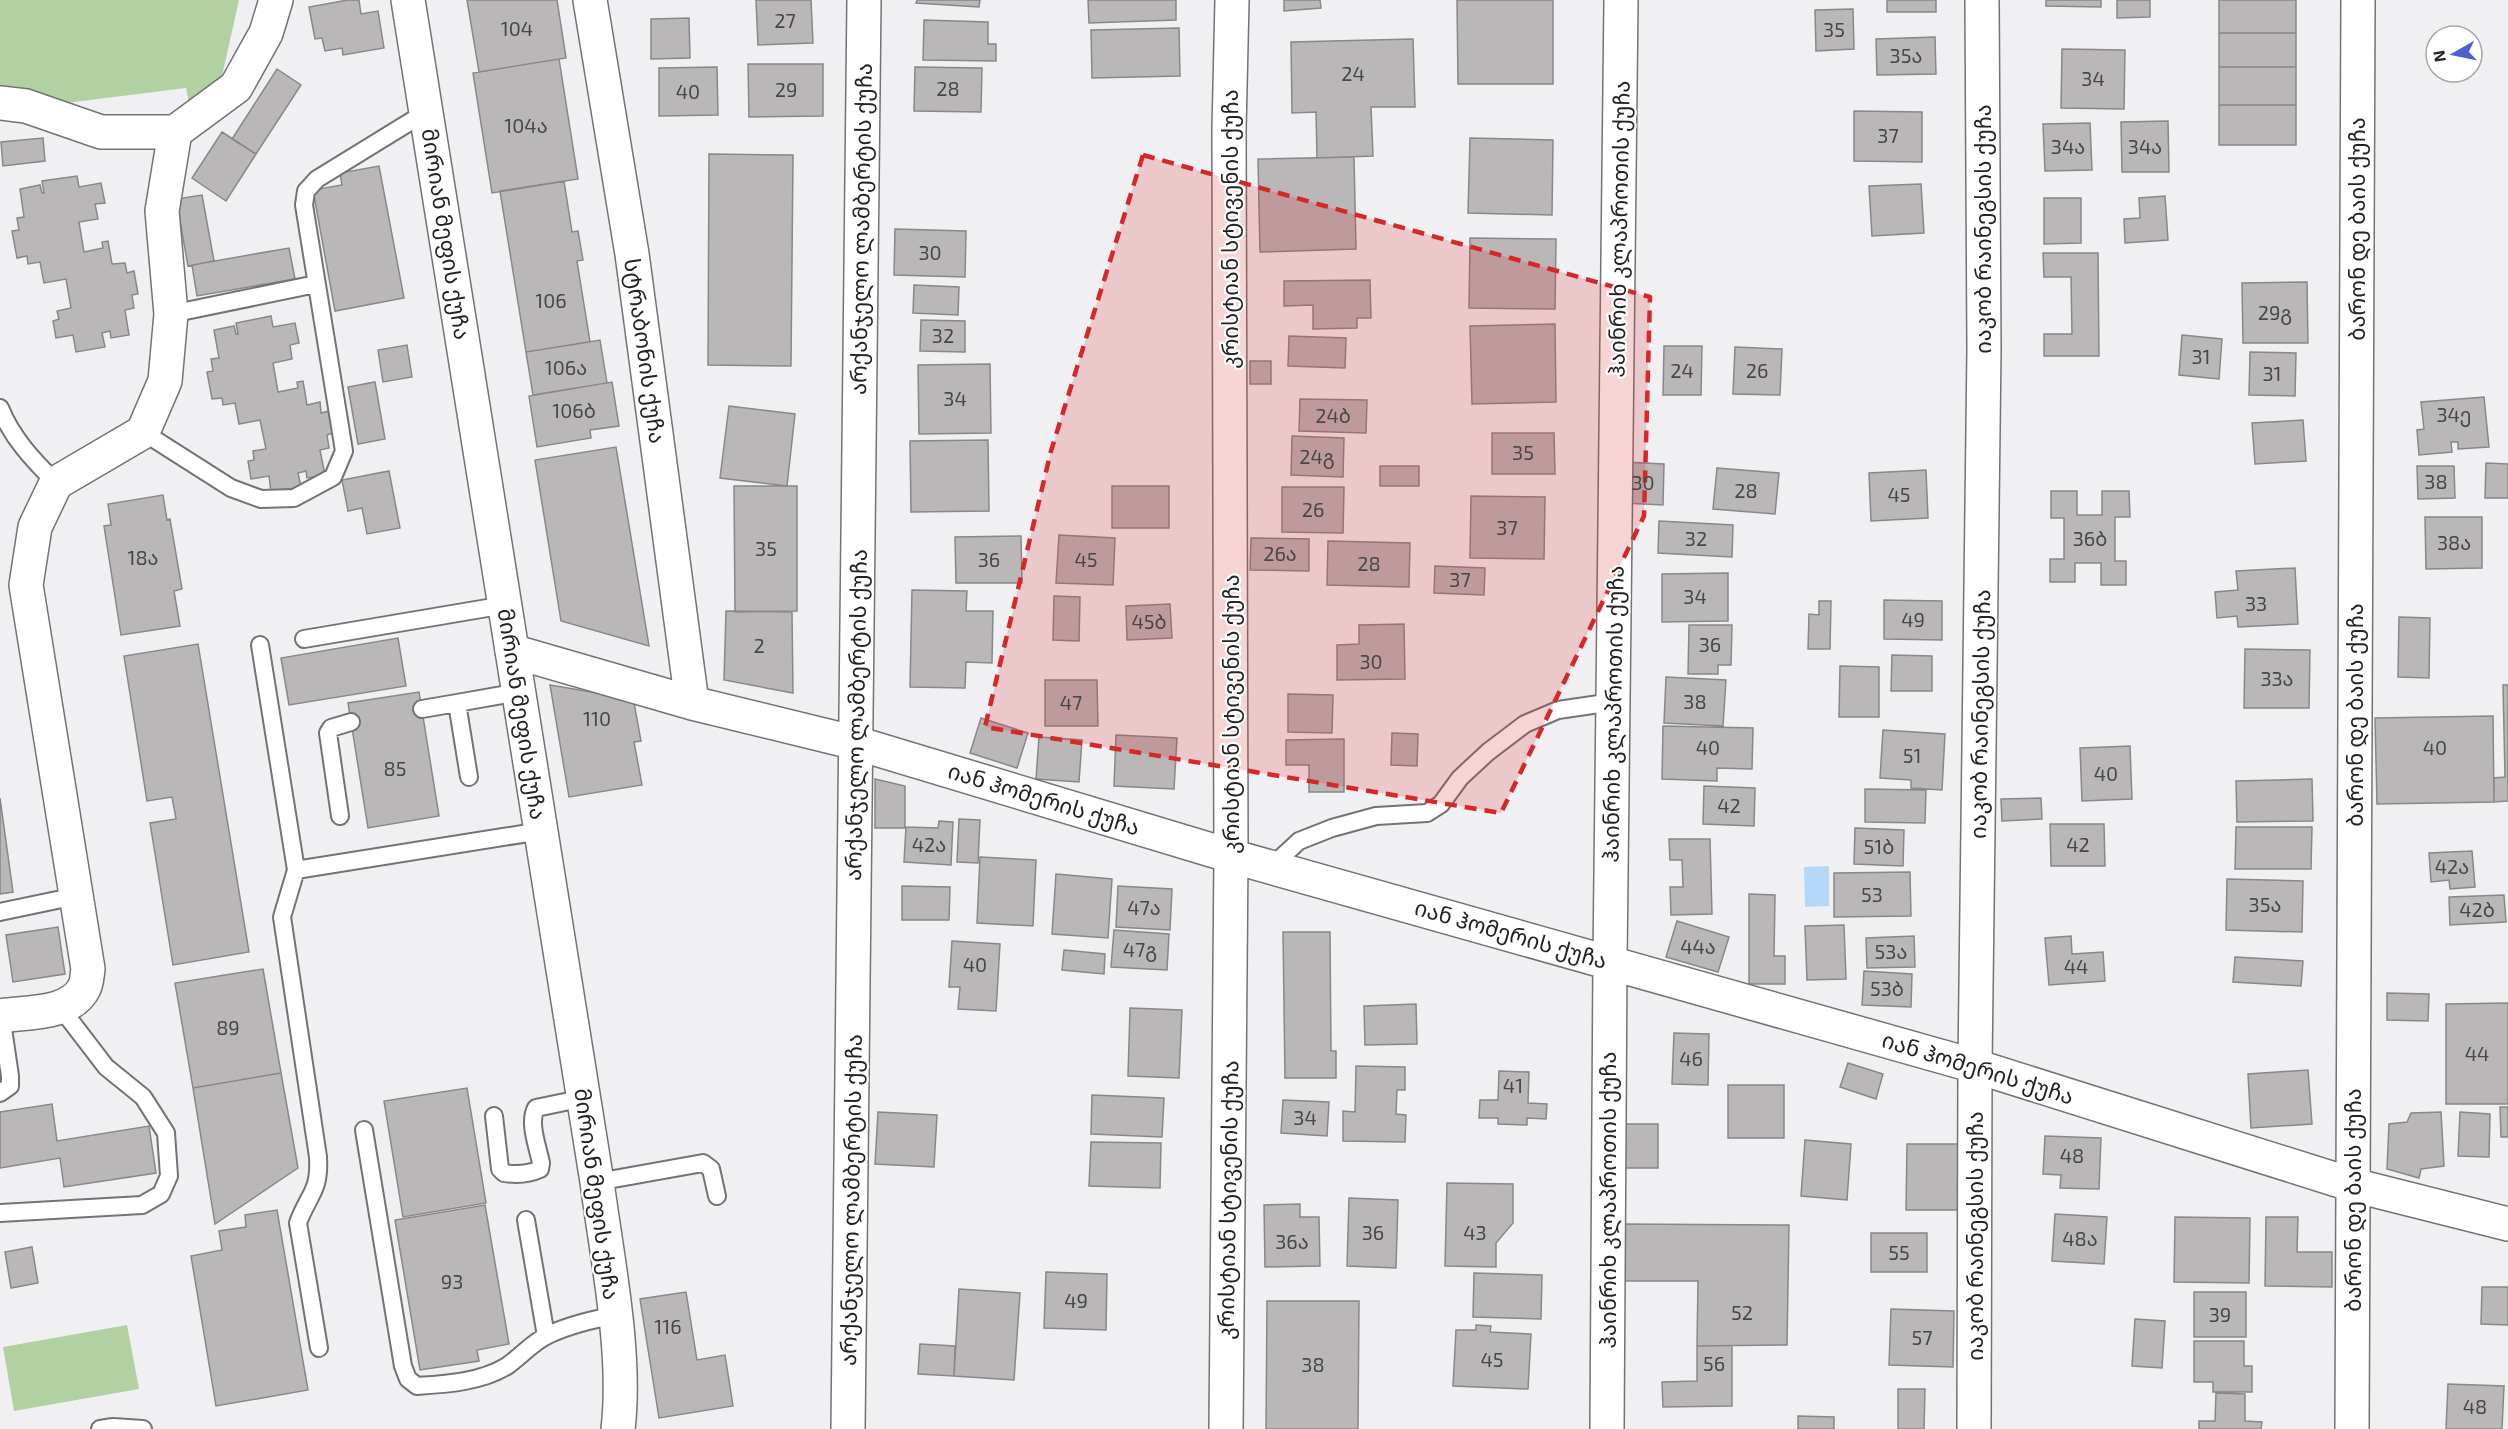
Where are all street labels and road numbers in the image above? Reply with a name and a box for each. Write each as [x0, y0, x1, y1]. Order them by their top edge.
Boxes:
street label: არქანჯელო ლამბერტის ქუჩა [844, 63, 878, 395]
street label: ჰაინრიხ კლაპროთის ქუჩა [1602, 80, 1636, 378]
street label: კრისტიან სტივენის ქუჩა [1216, 89, 1243, 369]
street label: იაკობ რაინეგსის ქუჩა [1969, 104, 1996, 354]
street label: ბარონ დე ბაის ქუჩა [2343, 117, 2371, 341]
street label: მირიან მეფის ქუჩა [416, 126, 477, 341]
street label: სტრაბონის ქუჩა [619, 257, 672, 445]
street label: არქანჯელო ლამბერტის ქუჩა [839, 549, 873, 881]
street label: ჰაინრიხ კლაპროთის ქუჩა [1596, 565, 1630, 863]
street label: კრისტიან სტივენის ქუჩა [1217, 574, 1244, 854]
street label: იაკობ რაინეგსის ქუჩა [1964, 589, 1995, 839]
street label: ბარონ დე ბაის ქუჩა [2341, 603, 2369, 827]
street label: მირიან მეფის ქუჩა [492, 606, 553, 821]
street label: იან ჰომერის ქუჩა [945, 757, 1143, 840]
street label: იან ჰომერის ქუჩა [1412, 893, 1610, 974]
street label: იან ჰომერის ქუჩა [1879, 1026, 2077, 1109]
street label: არქანჯელო ლამბერტის ქუჩა [834, 1034, 868, 1366]
street label: ჰაინრიხ კლაპროთის ქუჩა [1594, 1051, 1622, 1349]
street label: კრისტიან სტივენის ქუჩა [1212, 1060, 1243, 1340]
street label: მირიან მეფის ქუჩა [569, 1086, 626, 1301]
street label: ბარონ დე ბაის ქუჩა [2339, 1088, 2367, 1312]
street label: იაკობ რაინეგსის ქუჩა [1961, 1111, 1988, 1361]

